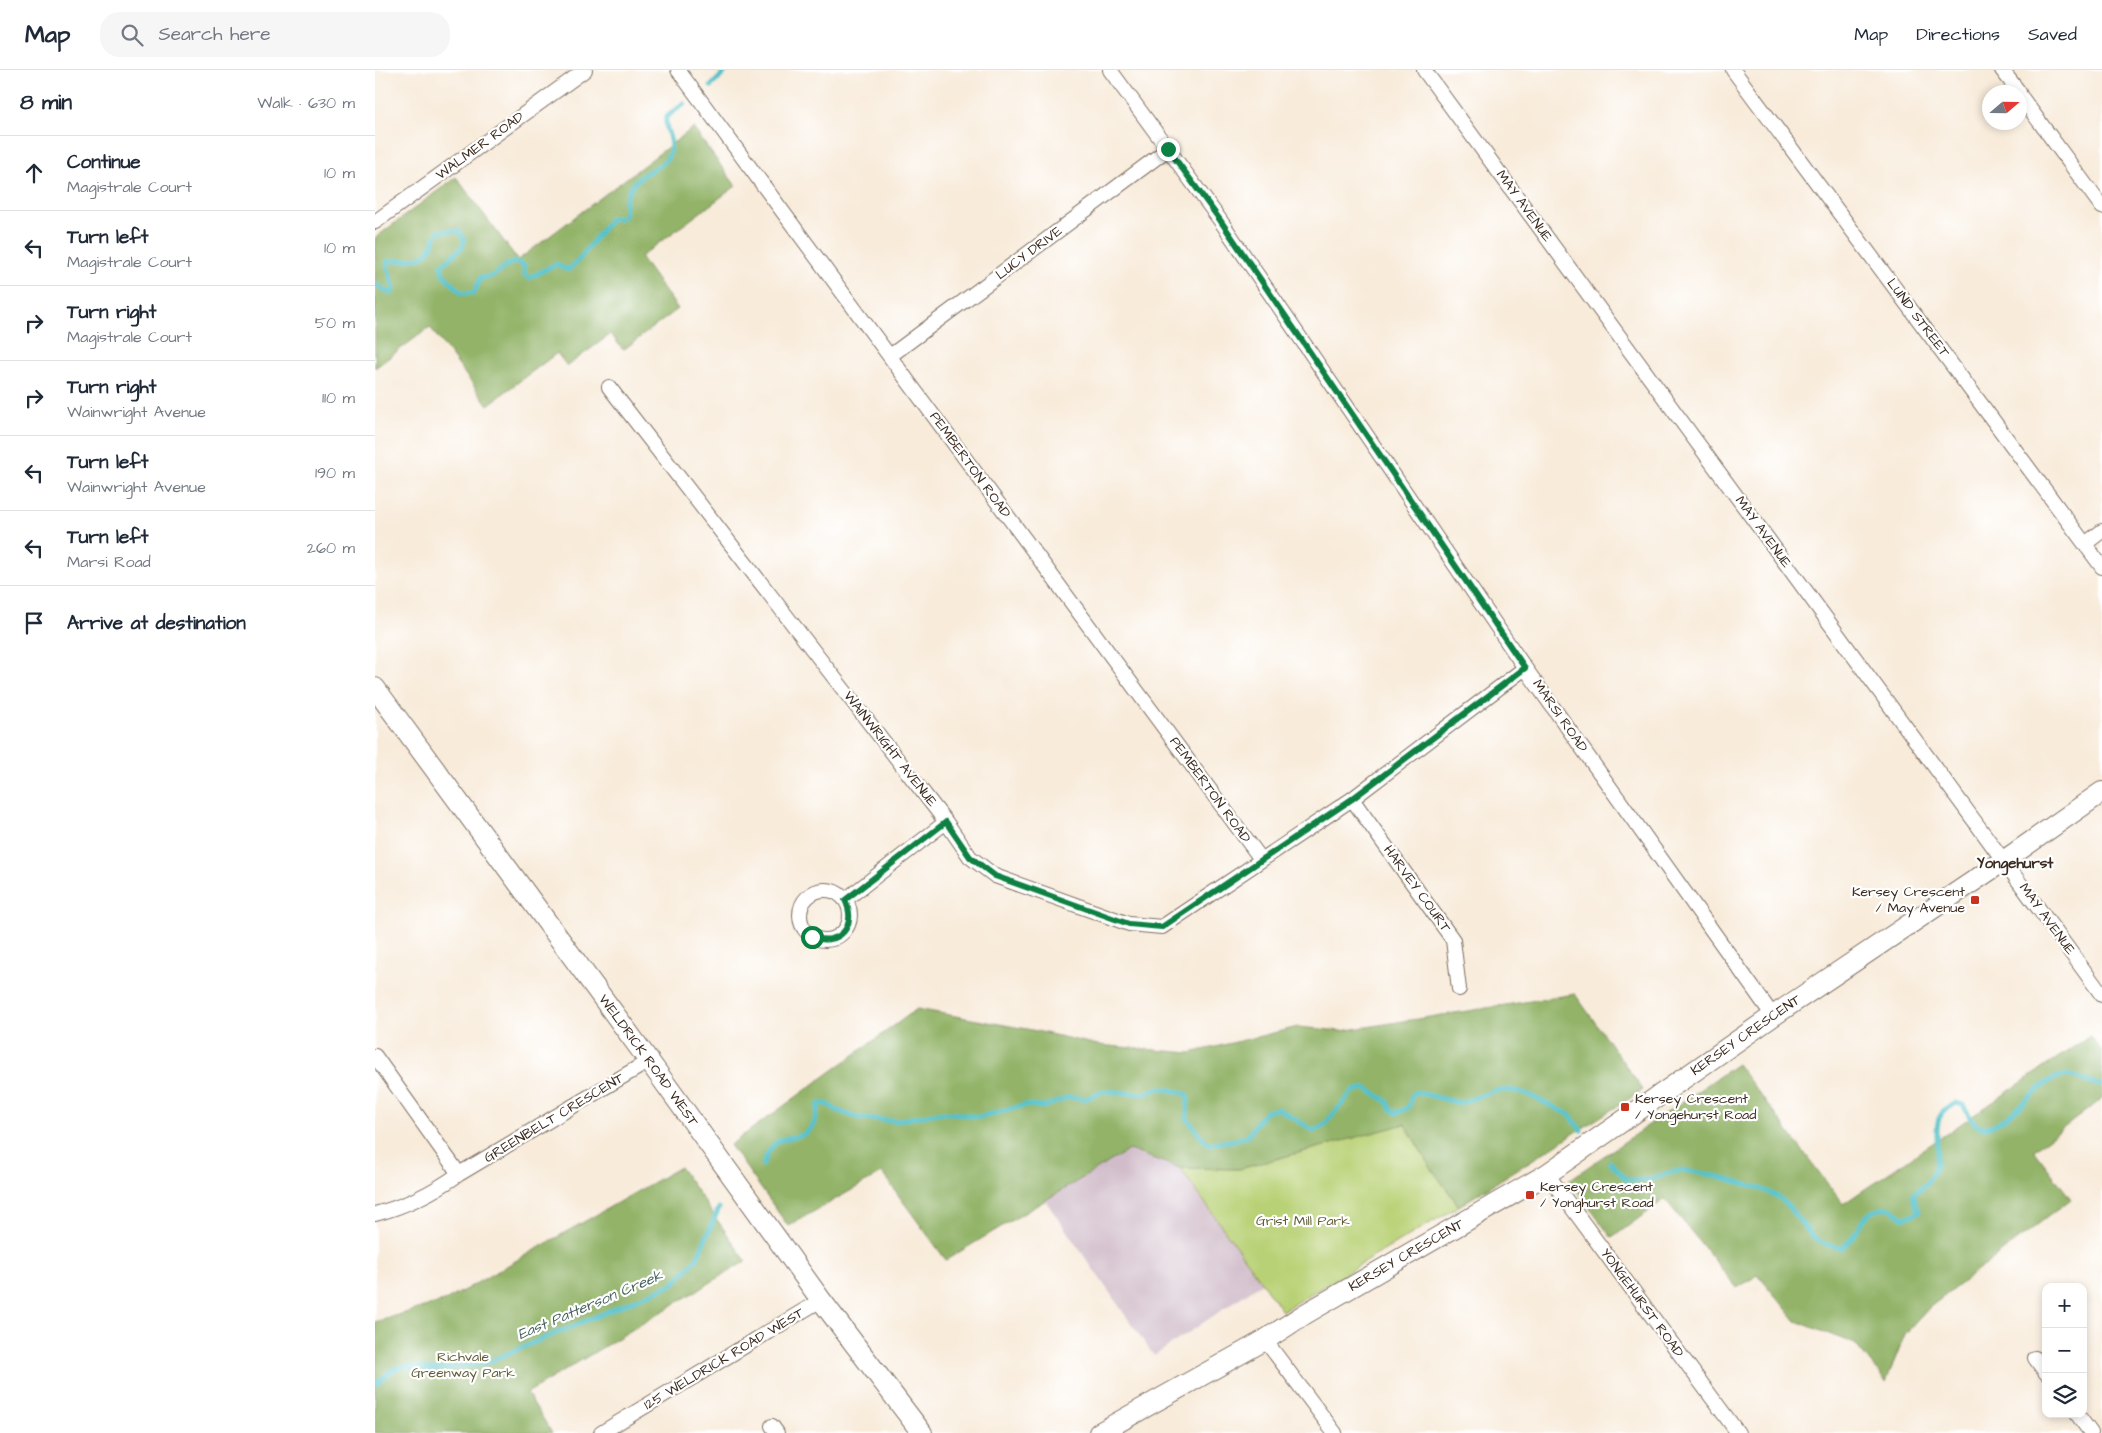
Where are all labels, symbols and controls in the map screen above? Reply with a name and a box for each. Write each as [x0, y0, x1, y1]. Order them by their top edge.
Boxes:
search box [100, 12, 450, 57]
text: Map [25, 18, 70, 52]
icon: search [118, 21, 146, 49]
text: Search here [158, 21, 271, 48]
text: Map [1854, 22, 1888, 47]
text: Directions [1916, 22, 2000, 47]
text: Saved [2028, 22, 2077, 47]
north arrow [1982, 85, 2027, 130]
text: 8 min [20, 88, 72, 117]
text: Walk · 630 m [257, 92, 355, 114]
street label: WALMER ROAD [432, 107, 528, 185]
route end [1157, 138, 1180, 161]
text: Continue [67, 149, 141, 176]
icon: ahead [20, 159, 48, 187]
text: 10 m [324, 162, 355, 184]
street label: MAY AVENUE [1491, 166, 1557, 247]
text: Magistrale Court [67, 176, 192, 198]
street label: LUCY DRIVE [992, 221, 1067, 285]
text: Turn left [67, 224, 148, 251]
icon: left [20, 234, 48, 262]
text: 10 m [324, 237, 355, 259]
text: Magistrale Court [67, 251, 192, 273]
street label: LUND STREET [1882, 274, 1954, 362]
text: Turn right [67, 299, 156, 326]
icon: right [20, 309, 48, 337]
text: 50 m [315, 312, 355, 334]
text: Magistrale Court [67, 326, 192, 348]
text: Turn right [67, 374, 156, 401]
icon: right [20, 384, 48, 412]
text: 110 m [322, 387, 355, 409]
text: Wainwright Avenue [67, 401, 206, 423]
street label: PEMBERTON ROAD [925, 408, 1015, 522]
text: Turn left [67, 449, 148, 476]
icon: left [20, 459, 48, 487]
text: 190 m [315, 462, 355, 484]
text: Wainwright Avenue [67, 476, 206, 498]
street label: MAY AVENUE [1730, 492, 1796, 573]
text: Turn left [67, 524, 148, 551]
icon: left [20, 534, 48, 562]
text: 260 m [307, 537, 355, 559]
text: Marsi Road [67, 551, 151, 573]
icon: arrive [20, 609, 48, 637]
text: Arrive at destination [67, 610, 246, 637]
street label: MARSI ROAD [1528, 676, 1592, 756]
street label: WAINWRIGHT AVENUE [838, 687, 942, 812]
street label: PEMBERTON ROAD [1165, 733, 1255, 847]
street label: HARVEY COURT [1379, 841, 1456, 937]
district label: Yongehurst [1977, 853, 2054, 876]
street label: MAY AVENUE [2014, 879, 2080, 960]
place label: Kersey Crescent / May Avenue [1852, 882, 1965, 918]
marker: Kersey Crescent / May Avenue [1969, 894, 1981, 906]
route start [801, 926, 824, 949]
street label: KERSEY CRESCENT [1687, 990, 1805, 1081]
street label: WELDRICK ROAD WEST [594, 991, 703, 1131]
street label: GREENBELT CRESCENT [480, 1068, 628, 1168]
place label: Kersey Crescent / Yongehurst Road [1635, 1089, 1756, 1125]
marker: Kersey Crescent / Yongehurst Road [1619, 1101, 1631, 1113]
place label: Kersey Crescent / Yonghurst Road [1540, 1177, 1654, 1213]
marker: Kersey Crescent / Yonghurst Road [1524, 1189, 1536, 1201]
park label: Grist Mill Park [1256, 1211, 1350, 1231]
street label: KERSEY CRESCENT [1345, 1214, 1468, 1297]
street label: YONGEHURST ROAD [1596, 1244, 1688, 1362]
water label: East Patterson Creek [514, 1265, 666, 1345]
map controls [2042, 1283, 2087, 1418]
button: + [2042, 1283, 2087, 1328]
street label: 125 WELDRICK ROAD WEST [640, 1303, 808, 1415]
button: − [2042, 1328, 2087, 1373]
park label: Richvale Greenway Park [411, 1347, 515, 1383]
button: layers [2042, 1373, 2087, 1418]

